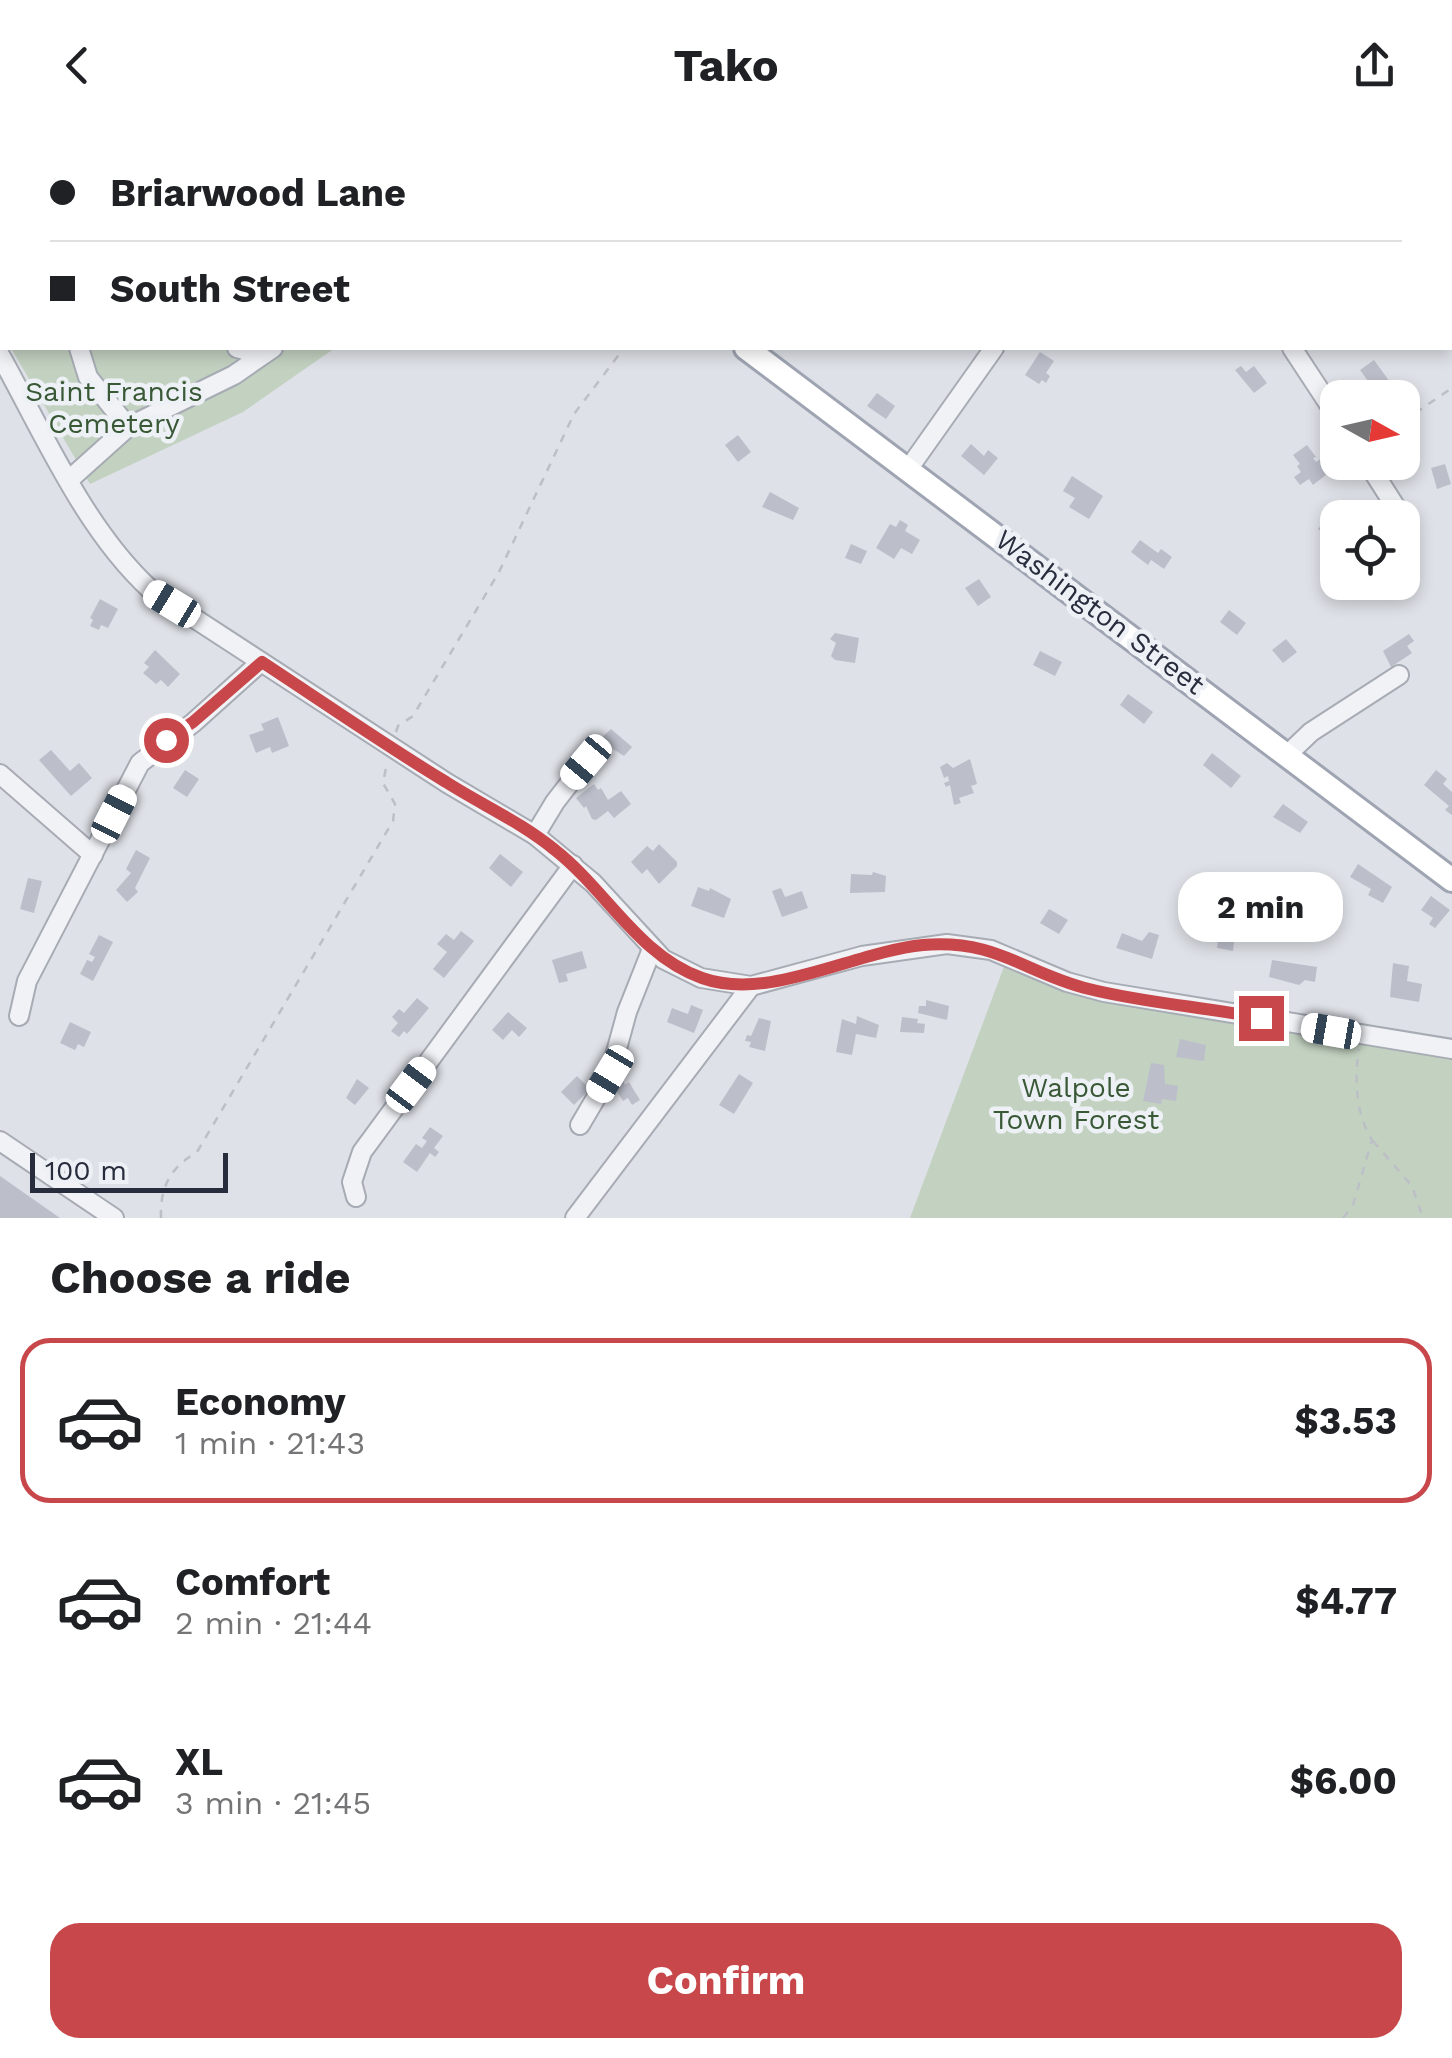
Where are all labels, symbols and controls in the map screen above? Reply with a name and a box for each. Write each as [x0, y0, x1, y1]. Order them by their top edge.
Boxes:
icon: back [50, 38, 105, 93]
icon: share [1347, 38, 1402, 93]
text: Tako [673, 39, 779, 92]
text: Briarwood Lane [110, 171, 406, 215]
text: South Street [110, 267, 350, 311]
park label: Saint Francis Cemetery [25, 375, 203, 440]
north arrow [1320, 380, 1420, 480]
map controls [1320, 380, 1420, 600]
button: locate [1320, 500, 1420, 600]
street label: Washington Street [989, 523, 1211, 701]
car [139, 576, 205, 632]
route start [144, 718, 189, 763]
car [555, 729, 617, 795]
car [87, 780, 141, 848]
callout: 2 min [1178, 873, 1344, 943]
text: 2 min [1217, 888, 1304, 926]
route end [1239, 996, 1284, 1041]
car [1299, 1011, 1363, 1051]
car [582, 1041, 638, 1107]
car [381, 1052, 441, 1118]
park label: Walpole Town Forest [993, 1071, 1159, 1136]
scale bar [30, 1148, 228, 1192]
text: 100 m [45, 1154, 127, 1187]
text: Choose a ride [50, 1251, 350, 1304]
icon: car [55, 1376, 145, 1466]
text: Economy [175, 1380, 346, 1424]
text: $3.53 [1294, 1399, 1397, 1443]
text: 1 min · 21:43 [175, 1424, 365, 1462]
icon: car [55, 1556, 145, 1646]
text: Comfort [175, 1560, 330, 1604]
text: $4.77 [1295, 1579, 1397, 1623]
text: 2 min · 21:44 [175, 1604, 372, 1642]
icon: car [55, 1736, 145, 1826]
text: XL [175, 1740, 223, 1784]
text: $6.00 [1290, 1759, 1397, 1803]
text: 3 min · 21:45 [175, 1784, 371, 1822]
button: Confirm [50, 1923, 1402, 2038]

